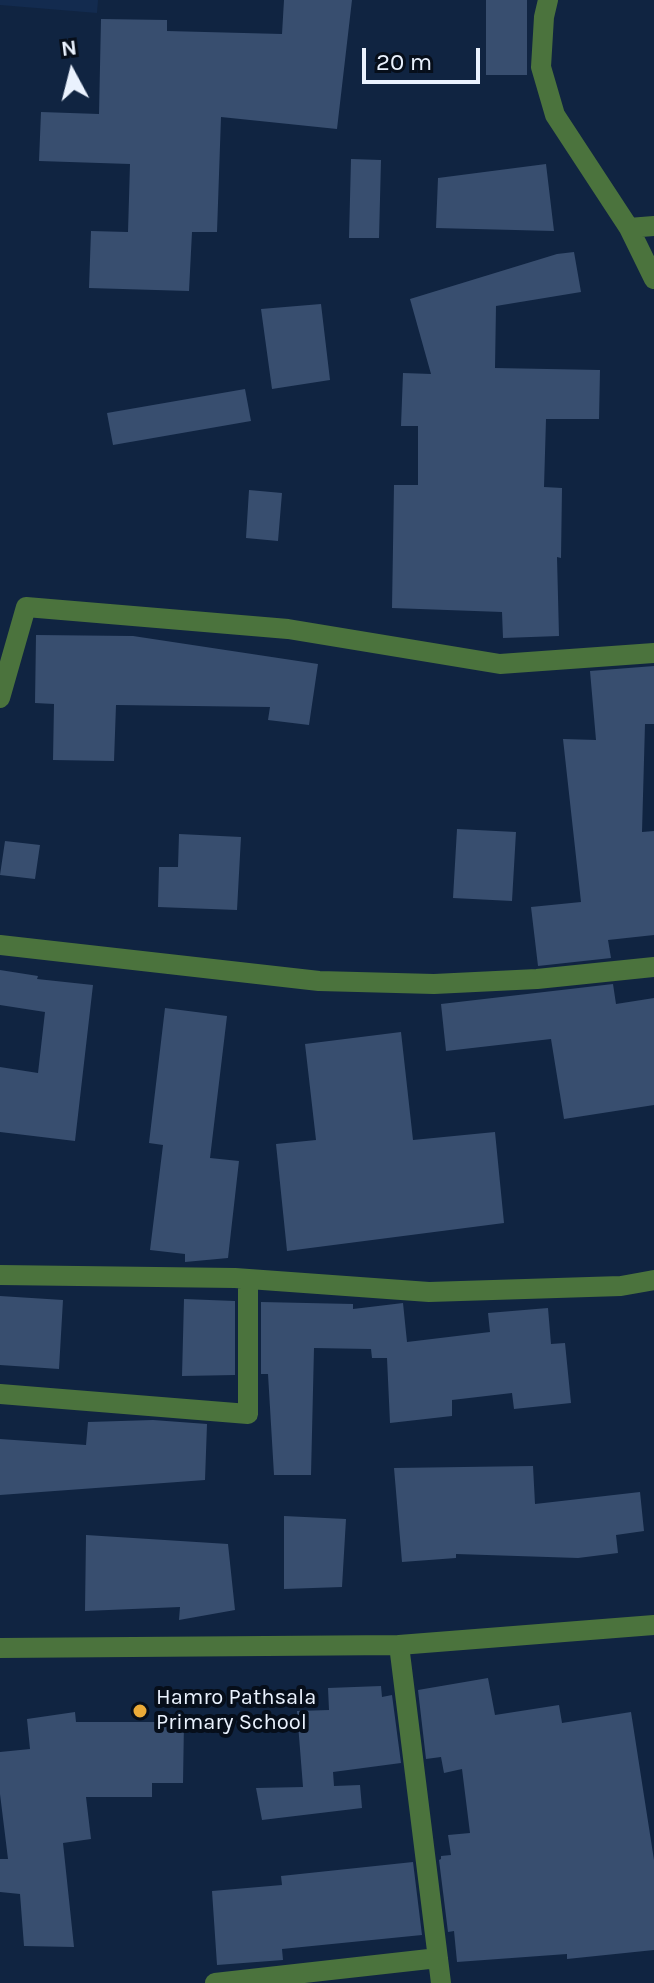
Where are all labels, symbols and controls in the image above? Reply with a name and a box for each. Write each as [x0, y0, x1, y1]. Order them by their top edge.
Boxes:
north arrow [32, 32, 112, 112]
scale bar [366, 32, 484, 82]
text: N [60, 34, 78, 62]
text: 20 m [376, 48, 432, 76]
place label: Hamro Pathsala Primary School [156, 1685, 316, 1736]
marker: Hamro Pathsala Primary School [131, 1702, 149, 1720]

